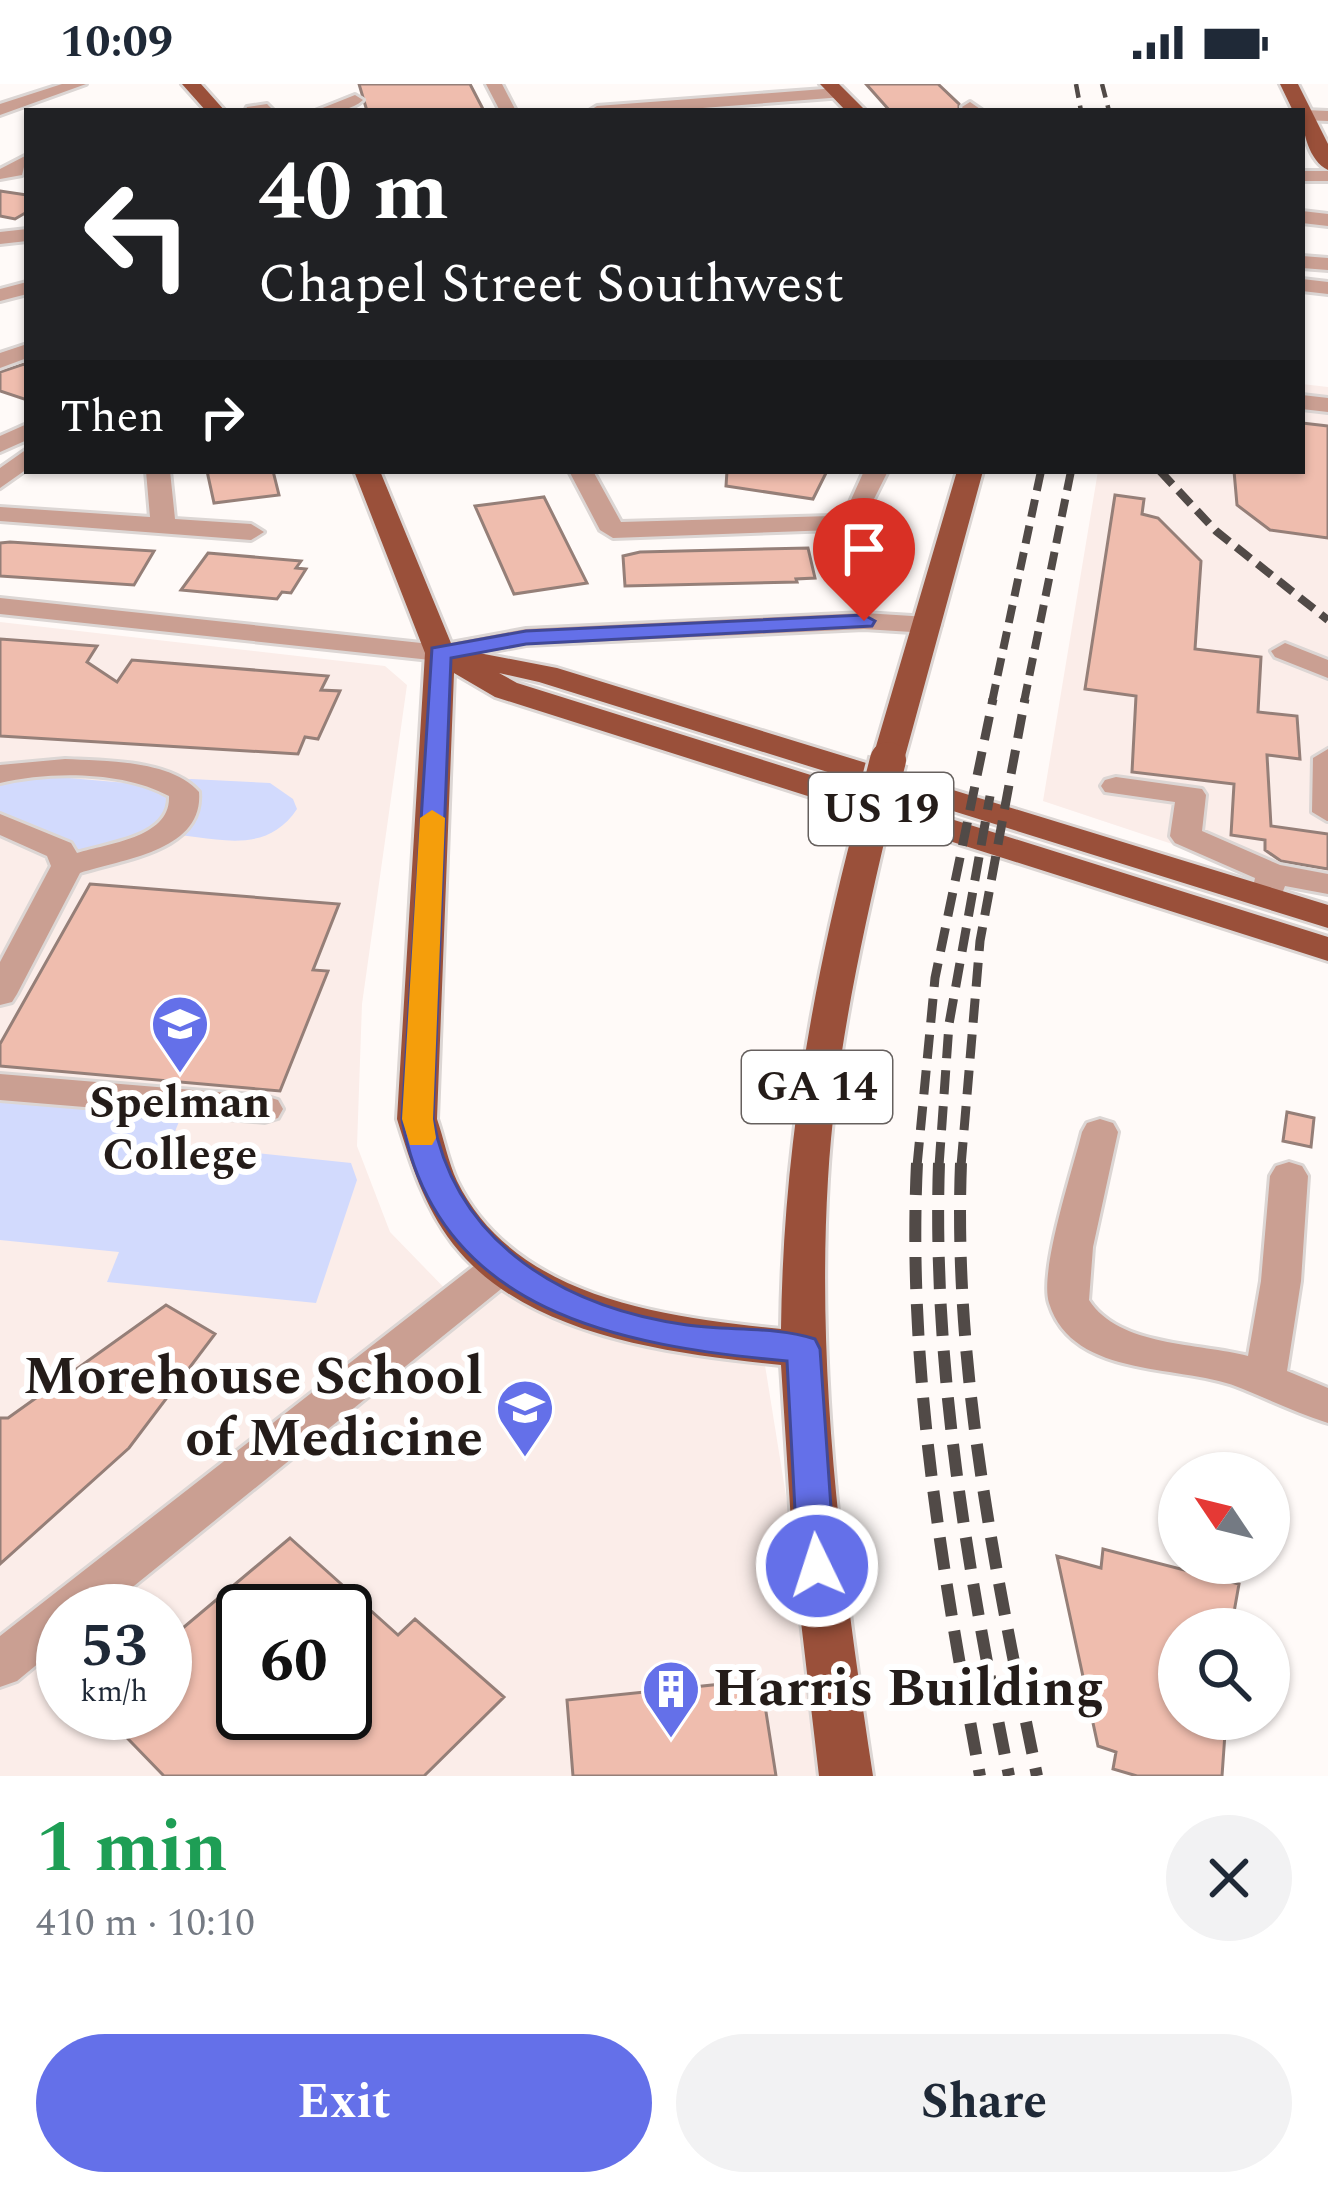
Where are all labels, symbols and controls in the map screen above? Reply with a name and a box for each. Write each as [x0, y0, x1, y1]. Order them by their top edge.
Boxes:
text: 10:09 [60, 8, 173, 77]
text: 40 m [258, 129, 449, 257]
icon: left [60, 156, 216, 312]
text: Chapel Street Southwest [258, 244, 844, 326]
text: Then [60, 383, 165, 452]
icon: right [189, 384, 255, 450]
pin [813, 498, 915, 621]
icon: arrive [831, 516, 897, 582]
road number: US 19 [809, 773, 953, 845]
school or university icon: Spelman College [149, 993, 211, 1075]
road number: GA 14 [742, 1051, 892, 1123]
place label: Spelman College [89, 1069, 271, 1190]
place label: Morehouse School of Medicine [23, 1336, 483, 1480]
school or university icon: Morehouse School of Medicine [494, 1377, 556, 1459]
north arrow [1158, 1452, 1290, 1584]
map controls [1158, 1452, 1290, 1740]
position arrow [754, 1503, 880, 1629]
speed limit sign: 60 [216, 1584, 372, 1740]
text: 53 [80, 1601, 148, 1693]
button: search [1158, 1608, 1290, 1740]
place label: Harris Building [713, 1648, 1104, 1730]
building icon: Harris Building [640, 1658, 702, 1740]
text: km/h [80, 1669, 148, 1715]
text: 1 min [36, 1794, 228, 1903]
button: close [1166, 1815, 1292, 1941]
text: 410 m · 10:10 [36, 1894, 255, 1953]
button: Exit [36, 2034, 652, 2172]
button: Share [676, 2034, 1292, 2172]

